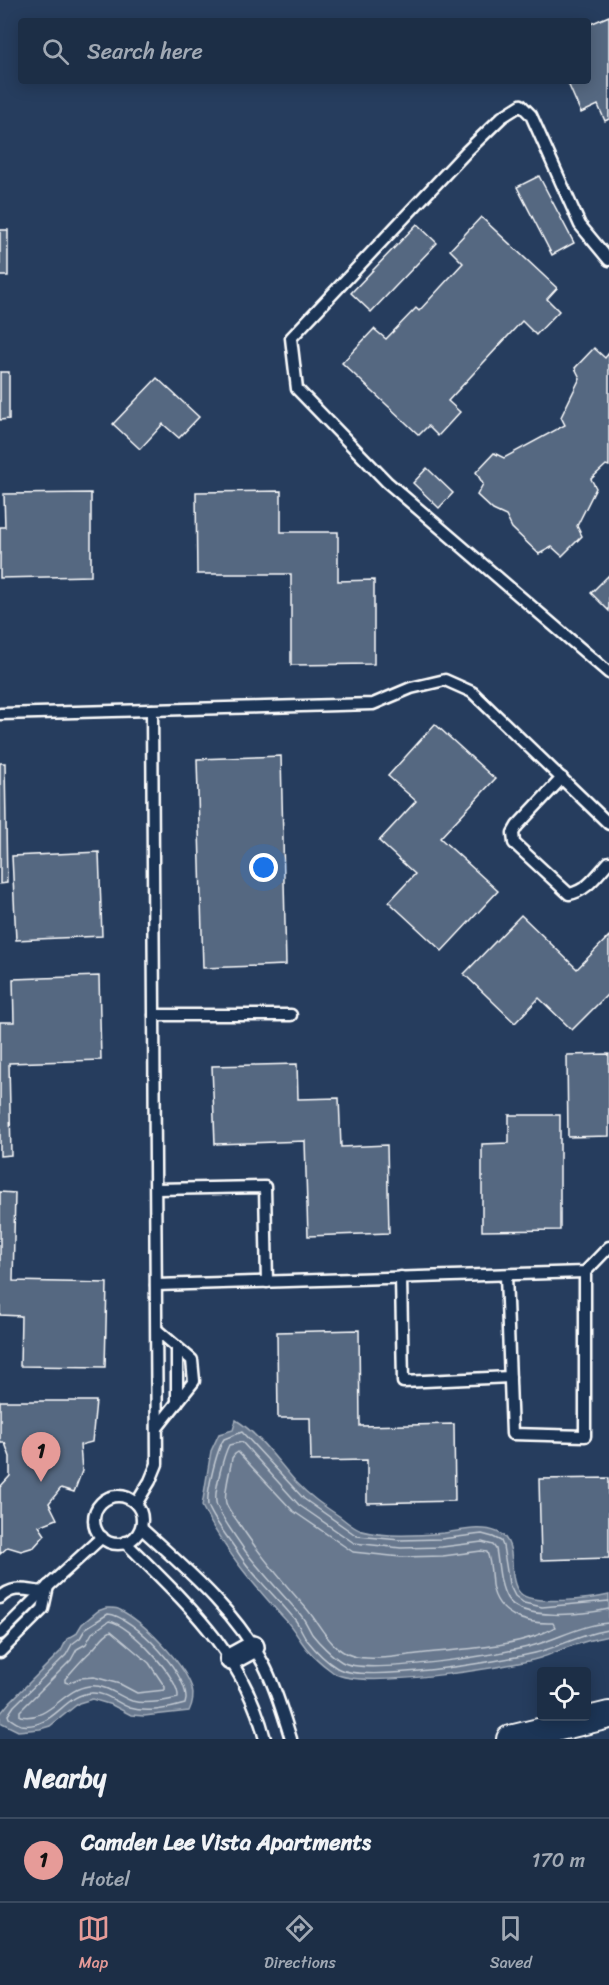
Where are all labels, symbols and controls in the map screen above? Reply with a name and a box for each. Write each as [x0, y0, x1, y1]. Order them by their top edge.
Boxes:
search box [18, 18, 591, 84]
text: Search here [87, 32, 203, 71]
icon: search [39, 35, 72, 68]
your location [249, 853, 278, 882]
pin: 1 [22, 1432, 60, 1482]
map controls [537, 1667, 591, 1721]
button: locate [537, 1667, 591, 1721]
text: Nearby [24, 1755, 106, 1801]
text: Camden Lee Vista Apartments [81, 1823, 371, 1862]
text: 1 [39, 1843, 48, 1878]
text: 170 m [532, 1843, 585, 1878]
text: Hotel [81, 1862, 130, 1897]
tab: Map [77, 1912, 110, 1977]
tab: Directions [264, 1912, 336, 1977]
tab: Saved [490, 1912, 532, 1977]

